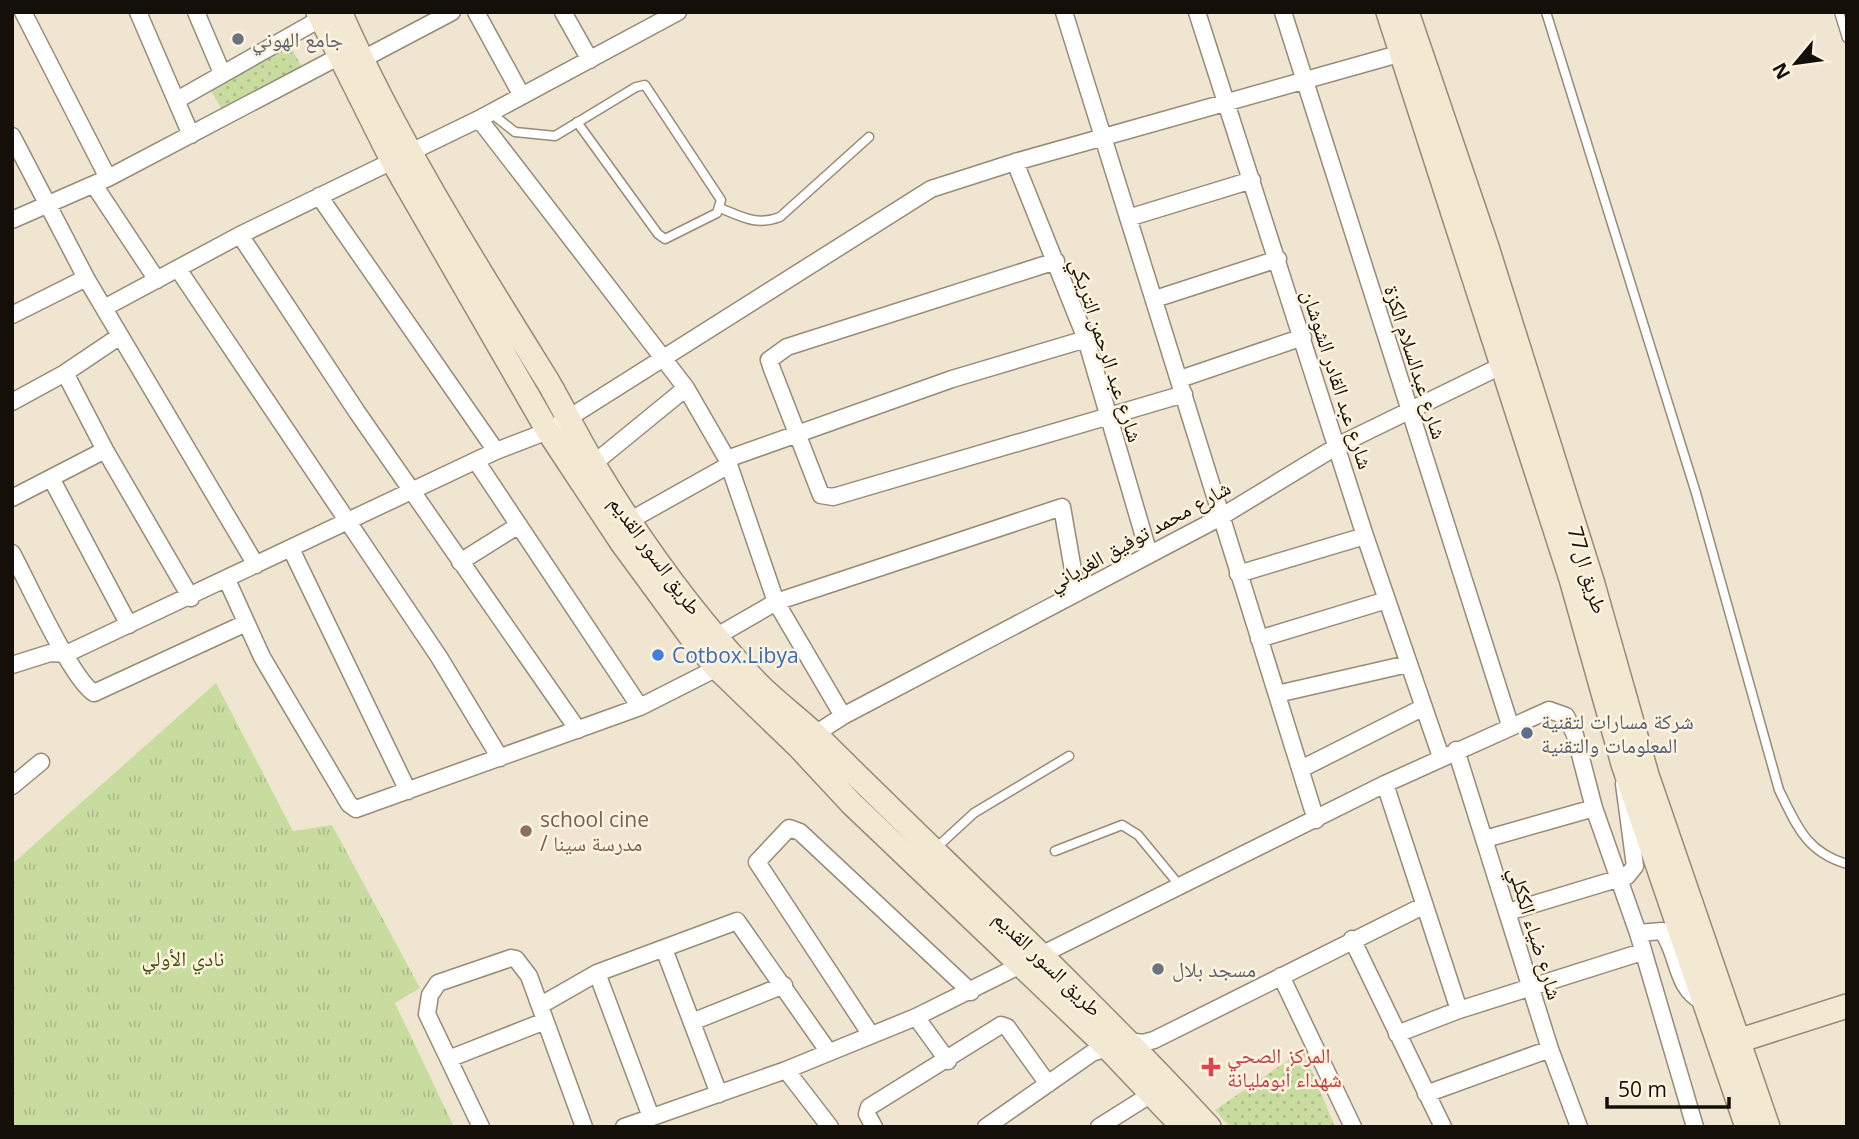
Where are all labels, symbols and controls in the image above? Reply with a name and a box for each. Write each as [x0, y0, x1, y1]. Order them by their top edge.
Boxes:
place label: جامع الهوني [252, 25, 343, 56]
north arrow [1761, 28, 1831, 98]
marker: جامع الهوني [230, 31, 246, 47]
text: N [1766, 58, 1796, 84]
street label: شارع عبد الرحمن التريكي [1061, 254, 1150, 447]
street label: شارع عبدالسلام الكزة [1377, 282, 1454, 443]
street label: شارع عبد القادر الشوشان [1296, 286, 1380, 472]
street label: شارع محمد توفيق الغرياني [1043, 473, 1237, 600]
street label: طريق السور القديم [602, 490, 709, 621]
street label: طريق ال77 [1561, 523, 1615, 617]
place label: Cotbox.Libya [672, 641, 799, 669]
marker: Cotbox.Libya [650, 647, 666, 663]
place label: شركة مسارات لتقنية المعلومات والتقنية [1541, 707, 1694, 759]
marker: شركة مسارات لتقنية المعلومات والتقنية [1519, 725, 1535, 741]
place label: school cine / مدرسة سينا [540, 805, 649, 857]
marker: school cine / مدرسة سينا [518, 823, 534, 839]
street label: شارع ضياء الككلي [1499, 863, 1570, 1004]
street label: طريق السور القديم [987, 904, 1108, 1023]
park label: نادي الأولي [142, 944, 224, 975]
place label: مسجد بلال [1172, 955, 1256, 983]
marker: مسجد بلال [1150, 961, 1166, 977]
place label: المركز الصحي شهداء أبومليانة [1227, 1041, 1342, 1093]
marker: المركز الصحي شهداء أبومليانة [1201, 1057, 1221, 1077]
scale bar [1607, 1066, 1730, 1110]
text: 50 m [1618, 1075, 1667, 1103]

